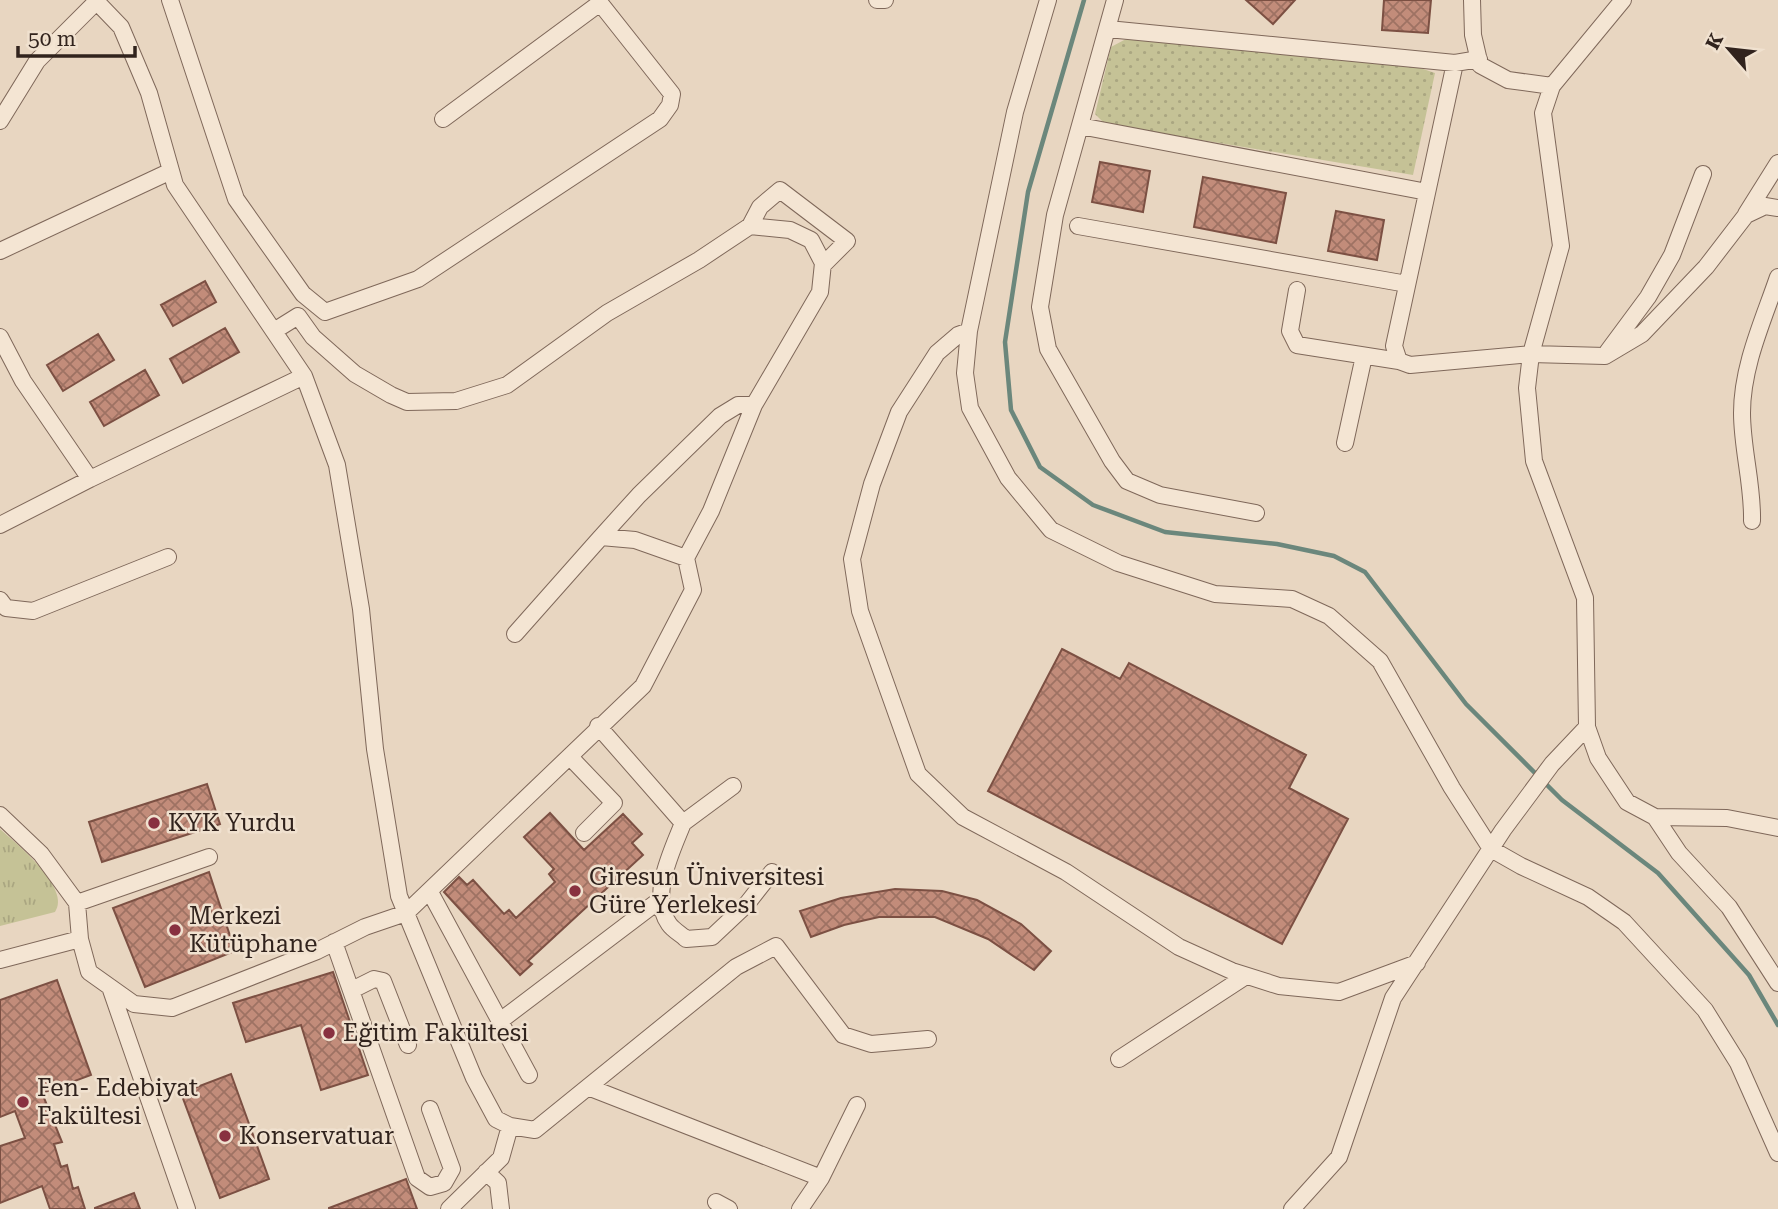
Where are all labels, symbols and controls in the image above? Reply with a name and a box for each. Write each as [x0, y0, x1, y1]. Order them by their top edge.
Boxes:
scale bar [18, 14, 135, 58]
north arrow [1694, 14, 1764, 84]
text: 50 m [28, 27, 76, 51]
text: K [1701, 29, 1728, 53]
place label: KYK Yurdu [168, 809, 295, 837]
marker: KYK Yurdu [146, 815, 162, 831]
place label: Giresun Üniversitesi Güre Yerlekesi [589, 862, 825, 919]
marker: Giresun Üniversitesi Güre Yerlekesi [567, 883, 583, 899]
place label: Merkezi Kütüphane [189, 902, 318, 958]
marker: Merkezi Kütüphane [167, 922, 183, 938]
place label: Eğitim Fakültesi [343, 1019, 529, 1047]
marker: Eğitim Fakültesi [321, 1025, 337, 1041]
place label: Fen- Edebiyat Fakültesi [37, 1074, 198, 1130]
marker: Fen- Edebiyat Fakültesi [15, 1094, 31, 1110]
place label: Konservatuar [239, 1122, 394, 1150]
marker: Konservatuar [217, 1128, 233, 1144]

